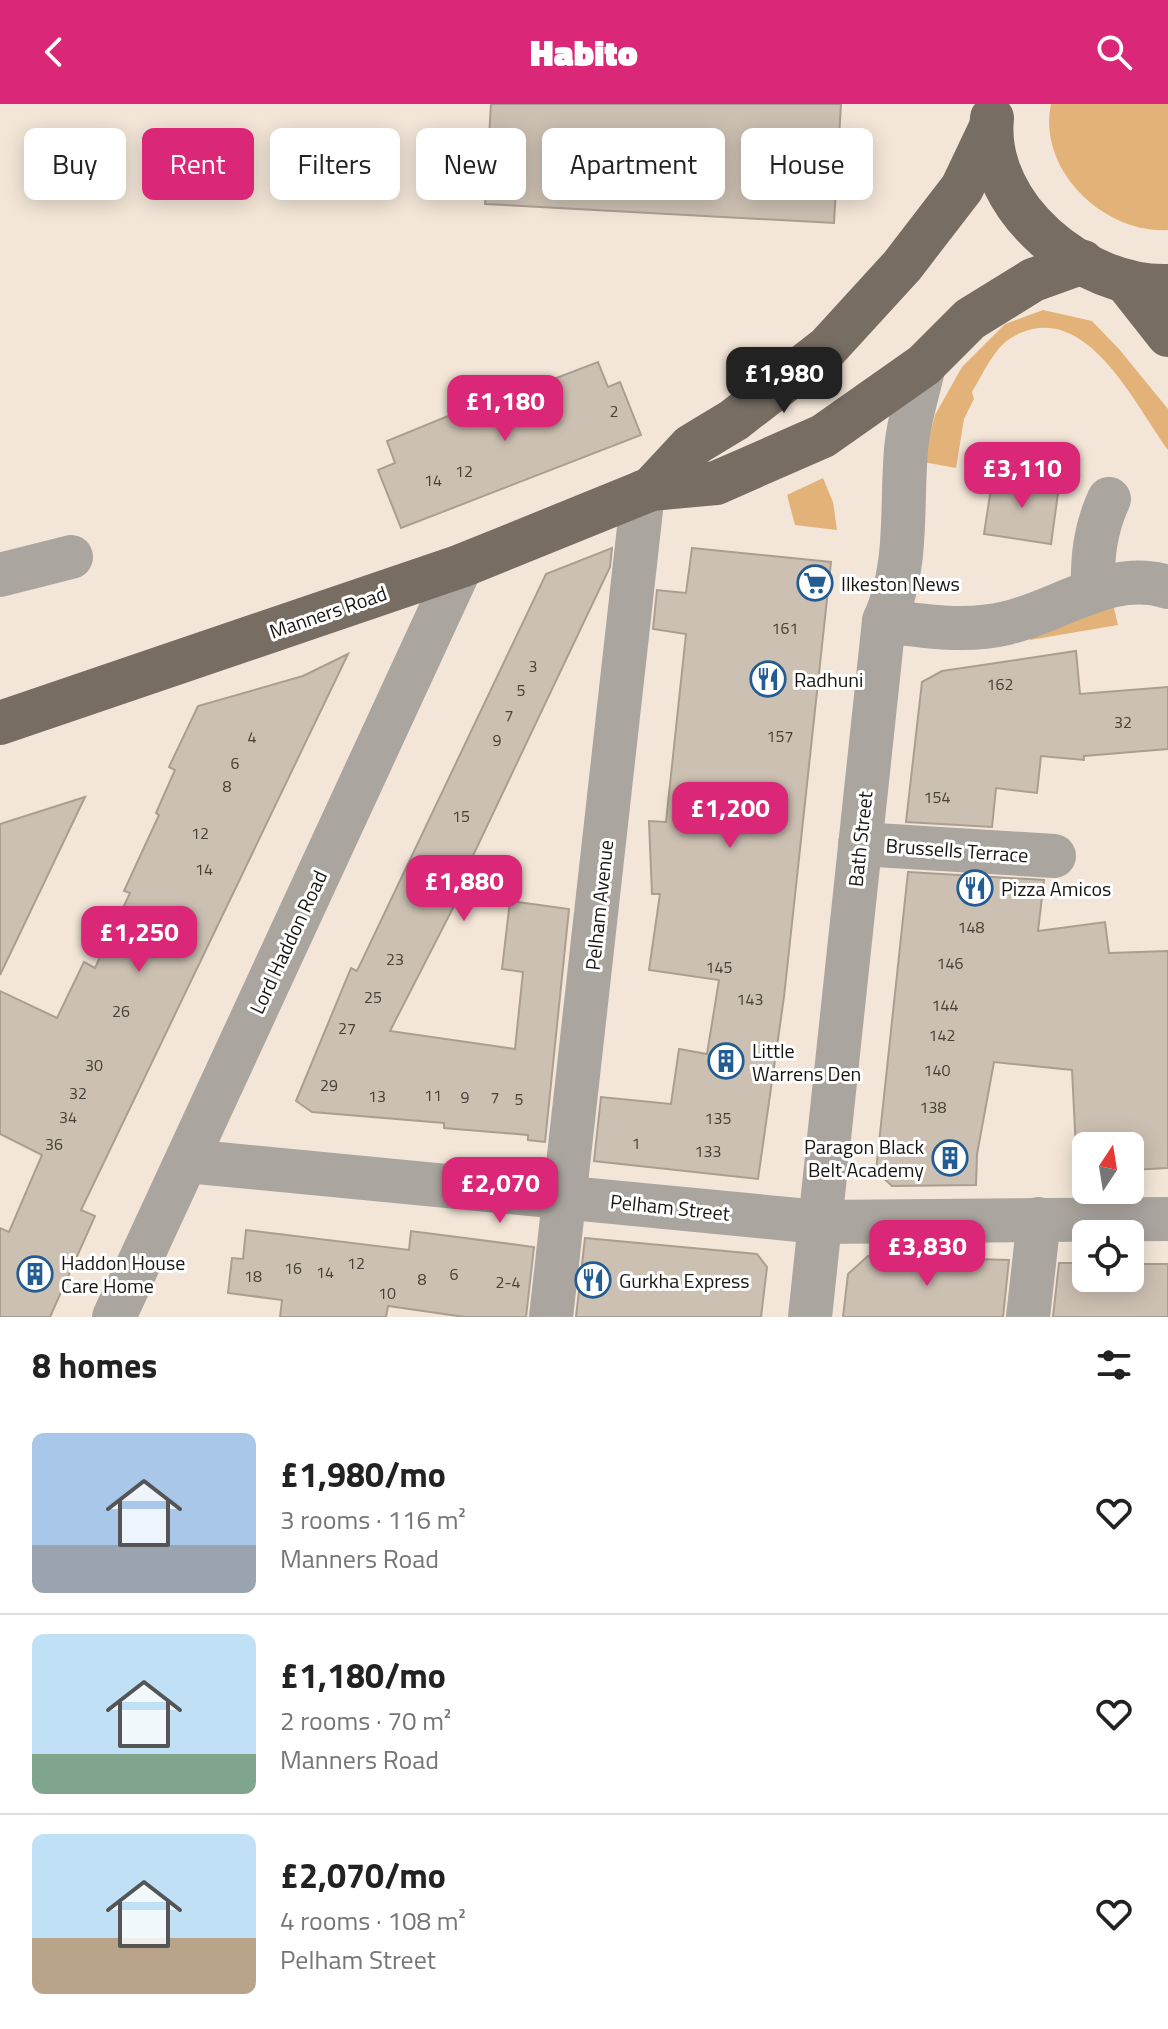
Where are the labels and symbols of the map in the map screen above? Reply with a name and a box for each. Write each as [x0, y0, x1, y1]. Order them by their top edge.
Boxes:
pin: £1,980 [719, 347, 849, 415]
pin: £1,180 [440, 375, 570, 443]
house number: 2 [610, 399, 618, 423]
pin: £3,110 [957, 442, 1087, 510]
house number: 12 [455, 459, 473, 483]
house number: 14 [424, 468, 442, 492]
supermarket icon: Ilkeston News [796, 564, 834, 602]
place label: Ilkeston News [841, 568, 960, 599]
street label: Manners Road [265, 577, 391, 647]
house number: 161 [772, 616, 798, 640]
house number: 3 [529, 654, 537, 678]
restaurant icon: Radhuni [749, 660, 787, 698]
place label: Radhuni [794, 664, 863, 695]
house number: 162 [987, 672, 1013, 696]
house number: 5 [517, 678, 526, 702]
house number: 7 [505, 703, 513, 727]
house number: 32 [1114, 710, 1132, 734]
house number: 157 [767, 724, 793, 748]
house number: 4 [248, 725, 257, 749]
house number: 9 [493, 728, 502, 752]
house number: 6 [231, 751, 240, 775]
house number: 8 [223, 774, 232, 798]
pin: £1,200 [665, 782, 795, 850]
house number: 154 [924, 785, 950, 809]
street label: Bath Street [840, 790, 880, 888]
house number: 15 [452, 804, 470, 828]
house number: 12 [191, 821, 209, 845]
street label: Brussells Terrace [885, 830, 1029, 870]
street label: Pelham Avenue [577, 838, 621, 972]
pin: £1,880 [399, 855, 529, 923]
house number: 14 [195, 857, 213, 881]
street label: Lord Haddon Road [241, 865, 335, 1019]
restaurant icon: Pizza Amicos [956, 869, 994, 907]
place label: Pizza Amicos [1001, 873, 1111, 904]
pin: £1,250 [74, 906, 204, 974]
house number: 148 [958, 915, 984, 939]
house number: 23 [386, 947, 404, 971]
house number: 146 [937, 951, 963, 975]
house number: 145 [706, 955, 732, 979]
house number: 25 [364, 985, 382, 1009]
house number: 143 [737, 987, 763, 1011]
house number: 144 [932, 993, 958, 1017]
house number: 26 [112, 999, 130, 1023]
house number: 27 [338, 1016, 356, 1040]
house number: 142 [929, 1023, 955, 1047]
place label: Little Warrens Den [752, 1035, 861, 1089]
building icon: Little Warrens Den [707, 1042, 745, 1080]
house number: 30 [85, 1053, 103, 1077]
house number: 140 [924, 1058, 950, 1082]
house number: 29 [320, 1073, 338, 1097]
house number: 32 [69, 1081, 87, 1105]
house number: 11 [424, 1083, 442, 1107]
house number: 13 [368, 1084, 386, 1108]
house number: 9 [461, 1085, 470, 1109]
house number: 7 [491, 1085, 499, 1109]
house number: 5 [515, 1087, 524, 1111]
house number: 138 [920, 1095, 946, 1119]
house number: 34 [59, 1105, 77, 1129]
house number: 135 [705, 1106, 731, 1130]
house number: 1 [632, 1131, 640, 1155]
place label: Paragon Black Belt Academy [804, 1131, 924, 1185]
house number: 36 [45, 1132, 63, 1156]
north arrow [1072, 1132, 1144, 1204]
house number: 133 [695, 1139, 721, 1163]
building icon: Paragon Black Belt Academy [931, 1139, 969, 1177]
pin: £2,070 [435, 1157, 565, 1225]
street label: Pelham Street [609, 1185, 731, 1229]
pin: £3,830 [862, 1220, 992, 1288]
place label: Haddon House Care Home [61, 1247, 185, 1301]
house number: 12 [347, 1251, 365, 1275]
building icon: Haddon House Care Home [16, 1255, 54, 1293]
house number: 16 [284, 1256, 302, 1280]
house number: 14 [316, 1260, 334, 1284]
restaurant icon: Gurkha Express [574, 1261, 612, 1299]
house number: 6 [450, 1262, 459, 1286]
house number: 18 [244, 1264, 262, 1288]
place label: Gurkha Express [619, 1265, 750, 1296]
house number: 8 [418, 1267, 427, 1291]
house number: 2-4 [496, 1270, 520, 1294]
house number: 10 [378, 1281, 396, 1305]

